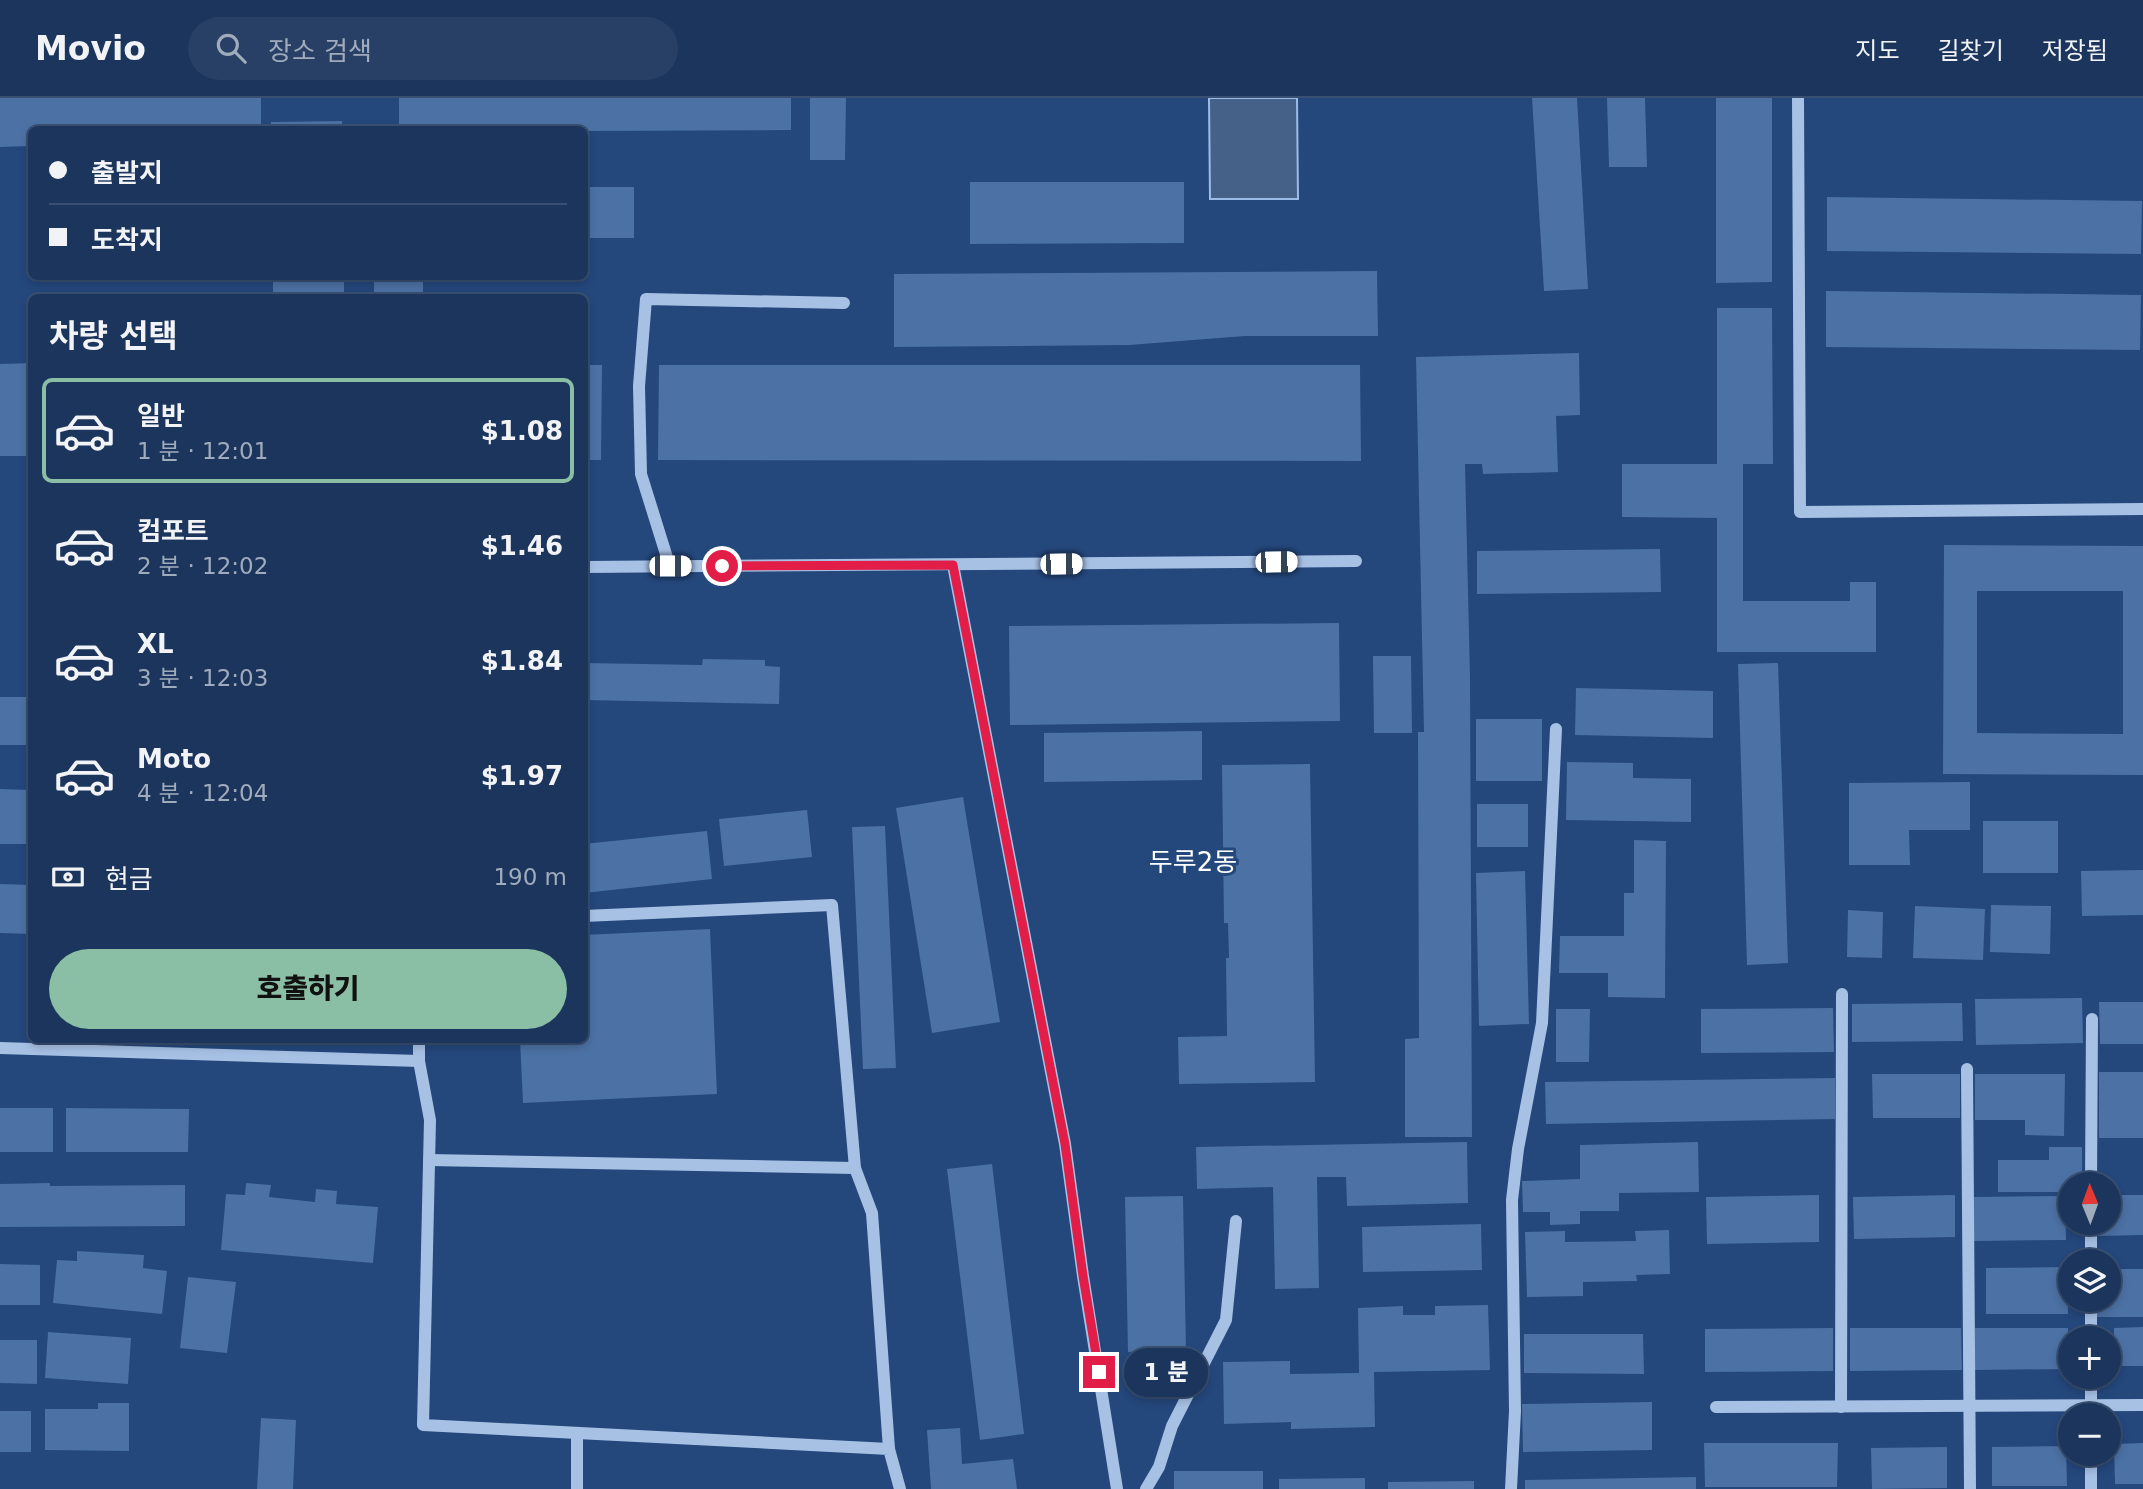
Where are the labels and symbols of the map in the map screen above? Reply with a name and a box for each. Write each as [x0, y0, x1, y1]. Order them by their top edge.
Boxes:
route start [706, 550, 738, 582]
car [1255, 551, 1298, 573]
car [1040, 553, 1083, 575]
car [650, 556, 692, 577]
district label: 두루2동 [1149, 847, 1237, 877]
north arrow [2058, 1172, 2121, 1236]
callout: 1 분 [1124, 1348, 1208, 1396]
route end [1083, 1356, 1115, 1388]

